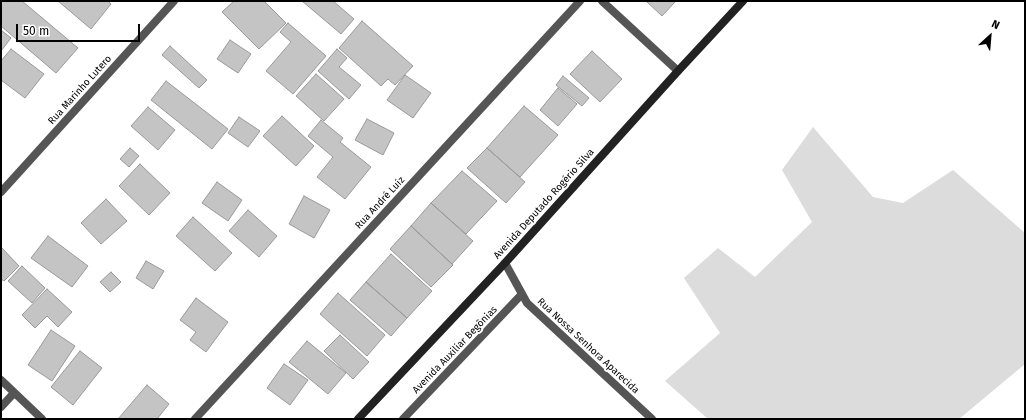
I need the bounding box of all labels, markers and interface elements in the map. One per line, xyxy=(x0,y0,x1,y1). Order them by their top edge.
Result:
scale bar xyxy=(18,16,142,42)
north arrow xyxy=(970,16,1010,56)
text: N xyxy=(989,17,1002,32)
text: 50 m xyxy=(23,24,49,38)
street label: Rua Marinho Lutero xyxy=(46,53,114,127)
street label: Avenida Deputado Rogério Silva xyxy=(491,146,597,262)
street label: Rua André Luíz xyxy=(353,174,407,232)
street label: Rua Nossa Senhora Aparecida xyxy=(535,296,641,396)
street label: Avenida Auxiliar Begônias xyxy=(410,304,500,396)

